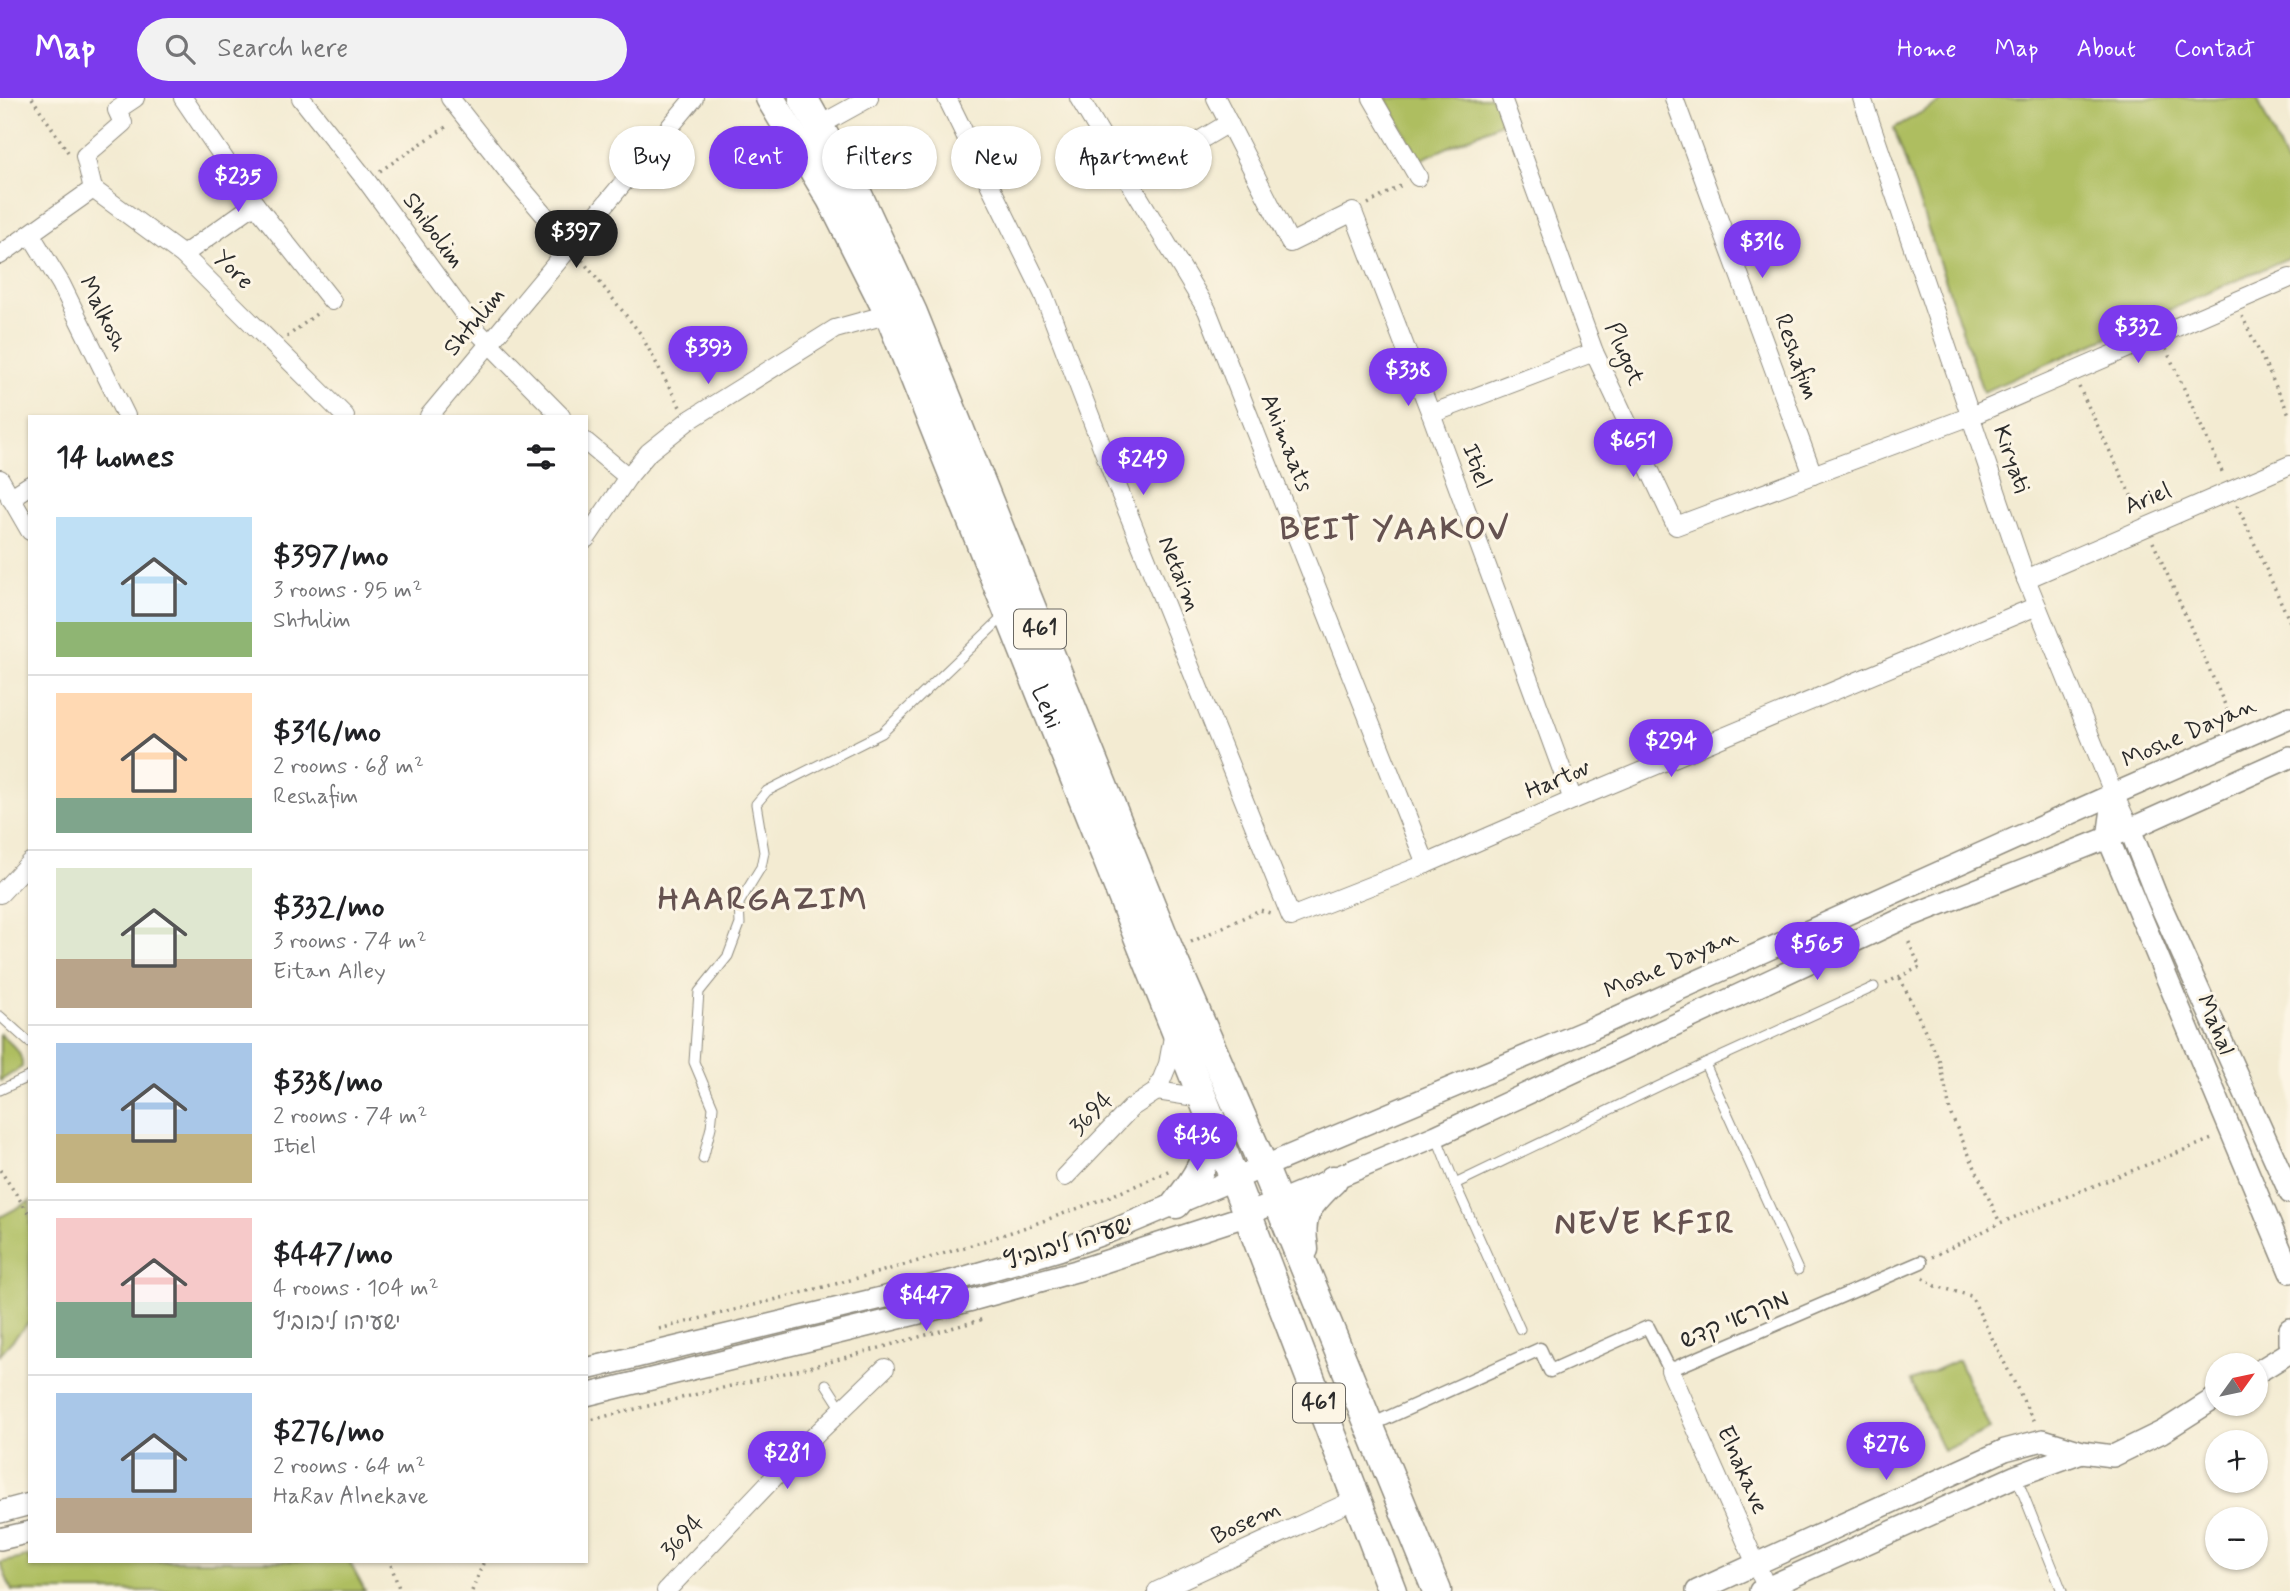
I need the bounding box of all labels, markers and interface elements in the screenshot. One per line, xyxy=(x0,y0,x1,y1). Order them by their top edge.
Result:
search box xyxy=(137,18,627,81)
text: Map xyxy=(35,27,95,71)
icon: search xyxy=(161,30,199,68)
text: Search here xyxy=(217,32,348,66)
text: Home xyxy=(1897,34,1957,65)
text: Map xyxy=(1995,34,2039,65)
text: About xyxy=(2077,34,2136,65)
text: Contact xyxy=(2174,34,2255,65)
chip: Buy xyxy=(609,126,695,189)
chip: Rent xyxy=(709,126,808,189)
chip: Filters xyxy=(822,126,937,189)
chip: New xyxy=(951,126,1041,189)
chip: Apartment xyxy=(1055,126,1212,189)
pin: $235 xyxy=(197,155,279,214)
text: $235 xyxy=(214,162,262,192)
street label: Shibolim xyxy=(395,187,471,275)
pin: $397 xyxy=(535,211,617,270)
text: $397 xyxy=(551,218,601,248)
pin: $316 xyxy=(1721,220,1803,280)
text: $316 xyxy=(1740,228,1784,258)
street label: Yore xyxy=(206,243,260,297)
street label: Malkosh xyxy=(71,271,135,357)
street label: Shtulim xyxy=(437,281,513,363)
pin: $332 xyxy=(2097,306,2179,365)
street label: Reshafim xyxy=(1766,310,1826,404)
text: $332 xyxy=(2114,313,2162,343)
street label: Plugot xyxy=(1595,318,1651,391)
pin: $393 xyxy=(667,327,749,386)
text: $393 xyxy=(684,334,732,364)
pin: $338 xyxy=(1367,348,1449,408)
text: $338 xyxy=(1385,356,1431,386)
street label: Ahimaats xyxy=(1252,389,1320,497)
pin: $651 xyxy=(1592,420,1674,479)
street label: Kiryati xyxy=(1985,421,2037,497)
text: $651 xyxy=(1610,427,1656,457)
text: 14 homes xyxy=(56,438,174,477)
icon: filters xyxy=(522,438,560,476)
pin: $249 xyxy=(1102,438,1184,497)
street label: Itiel xyxy=(1454,439,1498,493)
text: $249 xyxy=(1118,445,1168,475)
street label: Ariel xyxy=(2120,475,2176,523)
district label: BEIT YAAKOV xyxy=(1279,509,1511,551)
street label: Netaim xyxy=(1150,532,1208,616)
text: $397/mo xyxy=(273,537,389,576)
icon: home xyxy=(112,545,196,629)
text: 3 rooms · 95 m² xyxy=(273,576,422,606)
text: Shtulim xyxy=(273,606,351,636)
road number: 461 xyxy=(1014,610,1066,649)
street label: Lehi xyxy=(1023,680,1069,733)
street label: Moshe Dayan xyxy=(2117,690,2261,776)
text: $316/mo xyxy=(273,713,381,752)
pin: $294 xyxy=(1630,720,1712,779)
icon: home xyxy=(112,721,196,805)
text: $294 xyxy=(1645,727,1697,757)
text: 2 rooms · 68 m² xyxy=(273,752,424,782)
street label: Hartov xyxy=(1521,752,1596,808)
text: Reshafim xyxy=(273,782,358,812)
district label: HAARGAZIM xyxy=(658,879,868,921)
text: $332/mo xyxy=(273,888,385,927)
icon: home xyxy=(112,896,196,980)
street label: Moshe Dayan xyxy=(1599,921,1743,1007)
pin: $565 xyxy=(1776,922,1858,982)
text: 3 rooms · 74 m² xyxy=(273,927,427,957)
text: $565 xyxy=(1791,930,1843,960)
text: Eitan Alley xyxy=(273,957,386,987)
street label: Mahal xyxy=(2189,990,2241,1060)
text: $338/mo xyxy=(273,1063,383,1102)
icon: home xyxy=(112,1071,196,1155)
street label: 3694 xyxy=(1063,1085,1121,1143)
text: 2 rooms · 74 m² xyxy=(273,1102,428,1132)
pin: $436 xyxy=(1156,1114,1238,1173)
text: $436 xyxy=(1173,1121,1221,1151)
text: Itiel xyxy=(273,1132,316,1162)
district label: NEVE KFIR xyxy=(1554,1203,1736,1245)
street label: ישעיהו ליבוביץ xyxy=(1001,1210,1137,1278)
text: $447/mo xyxy=(273,1235,393,1274)
icon: home xyxy=(112,1246,196,1330)
text: 4 rooms · 104 m² xyxy=(273,1274,439,1304)
pin: $447 xyxy=(885,1274,967,1333)
text: $447 xyxy=(899,1281,953,1311)
street label: מקראי קדש xyxy=(1675,1283,1795,1357)
text: ישעיהו ליבוביץ xyxy=(273,1308,401,1338)
north arrow xyxy=(2205,1353,2268,1416)
map controls xyxy=(2205,1353,2268,1570)
road number: 461 xyxy=(1293,1384,1345,1422)
text: $276/mo xyxy=(273,1413,384,1452)
icon: home xyxy=(112,1421,196,1505)
street label: Elnakave xyxy=(1709,1421,1775,1519)
pin: $276 xyxy=(1845,1422,1927,1482)
text: $276 xyxy=(1862,1430,1910,1460)
button: + xyxy=(2205,1430,2268,1493)
pin: $281 xyxy=(746,1432,828,1491)
text: $281 xyxy=(764,1439,810,1469)
text: 2 rooms · 64 m² xyxy=(273,1452,425,1482)
text: HaRav Alnekave xyxy=(273,1482,428,1512)
street label: Bosem xyxy=(1206,1494,1286,1552)
button: − xyxy=(2205,1507,2268,1570)
street label: 3694 xyxy=(654,1508,712,1566)

